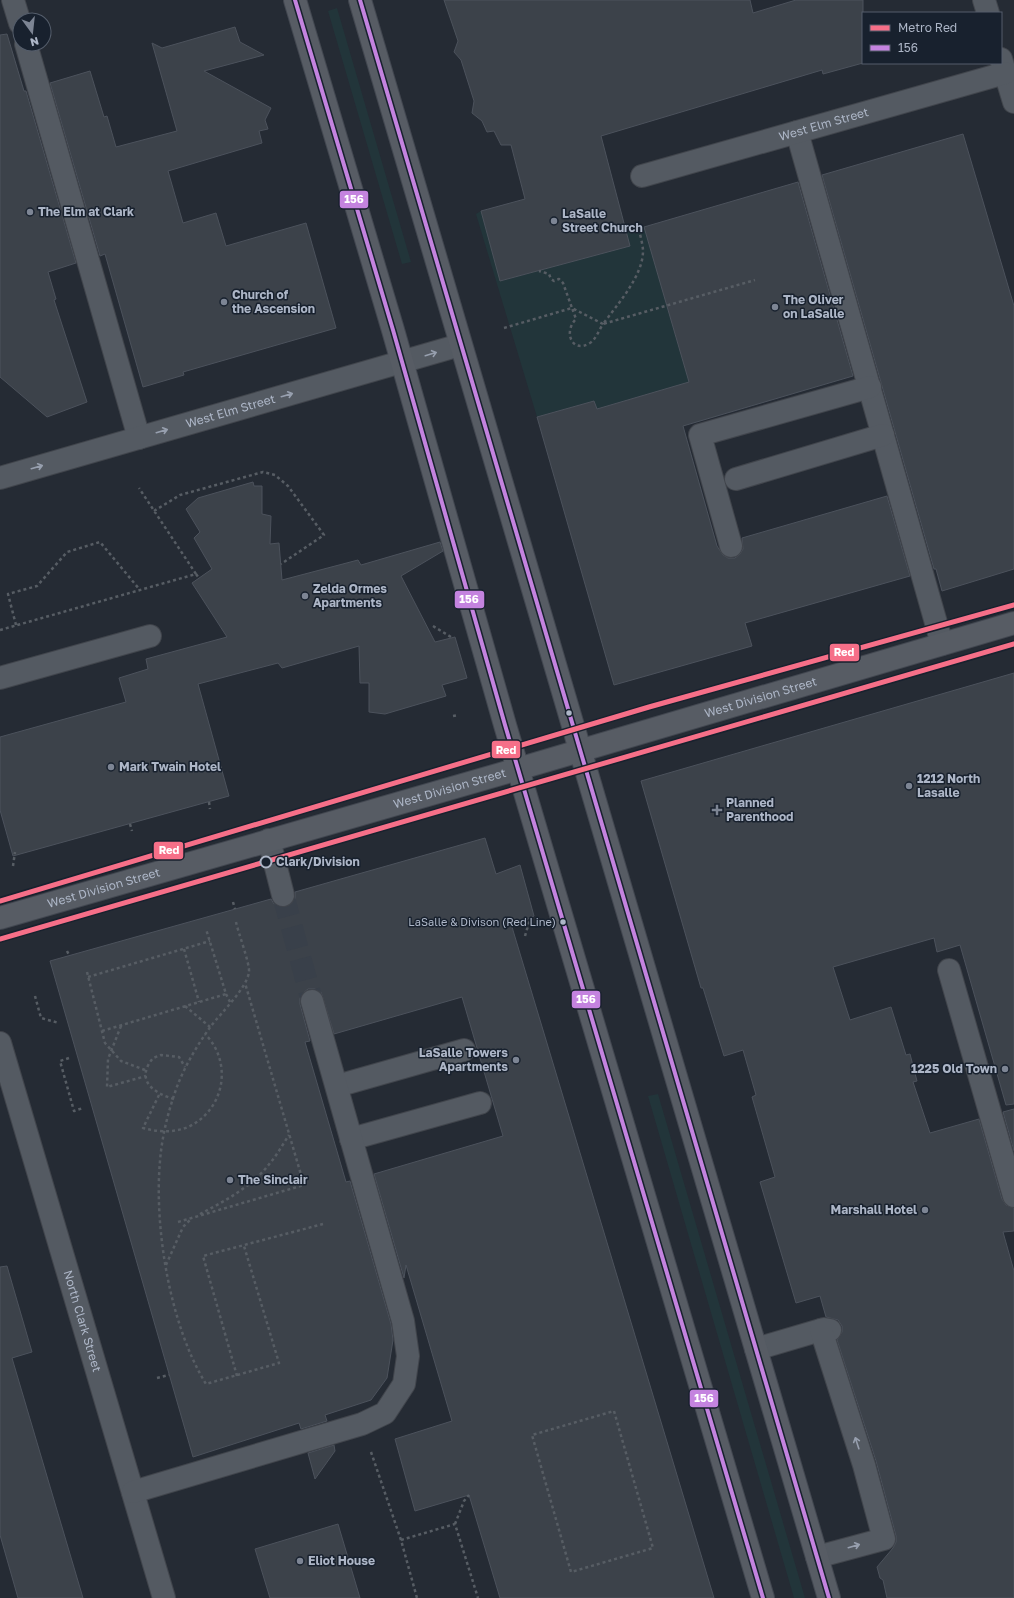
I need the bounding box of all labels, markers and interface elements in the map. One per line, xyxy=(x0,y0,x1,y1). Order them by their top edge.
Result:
north arrow xyxy=(12,12,52,52)
legend xyxy=(862,12,1002,64)
text: Metro Red xyxy=(898,20,957,35)
text: N xyxy=(29,35,40,50)
text: 156 xyxy=(898,40,918,55)
street label: West Elm Street xyxy=(777,104,870,144)
line badge: 156 xyxy=(339,190,369,209)
text: 156 xyxy=(344,192,364,205)
place label: The Elm at Clark xyxy=(38,204,134,219)
place label: LaSalle Street Church xyxy=(562,206,643,235)
marker: The Elm at Clark xyxy=(25,207,35,217)
marker: LaSalle Street Church xyxy=(549,216,559,226)
place label: Church of the Ascension xyxy=(232,287,315,316)
place label: The Oliver on LaSalle xyxy=(783,292,844,321)
marker: Church of the Ascension xyxy=(219,297,229,307)
marker: The Oliver on LaSalle xyxy=(770,302,780,312)
one-way arrow xyxy=(424,350,437,357)
street label: West Elm Street xyxy=(184,391,277,431)
one-way arrow xyxy=(281,391,294,398)
one-way arrow xyxy=(156,427,169,434)
one-way arrow xyxy=(31,463,44,470)
place label: Zelda Ormes Apartments xyxy=(313,581,387,610)
line badge: 156 xyxy=(454,590,485,609)
marker: Zelda Ormes Apartments xyxy=(300,591,310,601)
text: 156 xyxy=(459,592,479,605)
line badge: Red xyxy=(829,643,860,662)
text: Red xyxy=(834,645,855,658)
street label: West Division Street xyxy=(703,673,819,721)
unlabelled marker xyxy=(564,708,574,718)
line badge: Red xyxy=(491,740,521,759)
text: Red xyxy=(496,743,517,756)
place label: Mark Twain Hotel xyxy=(119,759,221,774)
marker: Mark Twain Hotel xyxy=(106,762,116,772)
street label: West Division Street xyxy=(392,765,508,811)
place label: 1212 North Lasalle xyxy=(917,771,980,800)
marker: 1212 North Lasalle xyxy=(904,781,914,791)
place label: Planned Parenthood xyxy=(726,795,794,824)
marker: Planned Parenthood xyxy=(711,804,723,816)
line badge: Red xyxy=(153,841,184,860)
text: Red xyxy=(159,843,180,856)
place label: Clark/Division xyxy=(276,854,360,869)
marker: Clark/Division xyxy=(259,855,273,869)
street label: West Division Street xyxy=(46,864,162,911)
place label: LaSalle & Divison (Red Line) xyxy=(408,915,556,928)
marker: LaSalle & Divison (Red Line) xyxy=(558,917,568,927)
line badge: 156 xyxy=(571,990,601,1009)
text: 156 xyxy=(576,992,596,1005)
place label: LaSalle Towers Apartments xyxy=(419,1045,508,1074)
marker: LaSalle Towers Apartments xyxy=(511,1055,521,1065)
place label: 1225 Old Town xyxy=(911,1061,997,1076)
marker: 1225 Old Town xyxy=(1000,1064,1010,1074)
place label: The Sinclair xyxy=(238,1172,308,1187)
marker: The Sinclair xyxy=(225,1175,235,1185)
place label: Marshall Hotel xyxy=(831,1202,917,1217)
marker: Marshall Hotel xyxy=(920,1205,930,1215)
street label: North Clark Street xyxy=(61,1268,105,1374)
line badge: 156 xyxy=(689,1389,719,1408)
text: 156 xyxy=(694,1391,714,1404)
one-way arrow xyxy=(853,1437,860,1450)
one-way arrow xyxy=(848,1542,861,1549)
place label: Eliot House xyxy=(308,1553,375,1568)
marker: Eliot House xyxy=(295,1556,305,1566)

